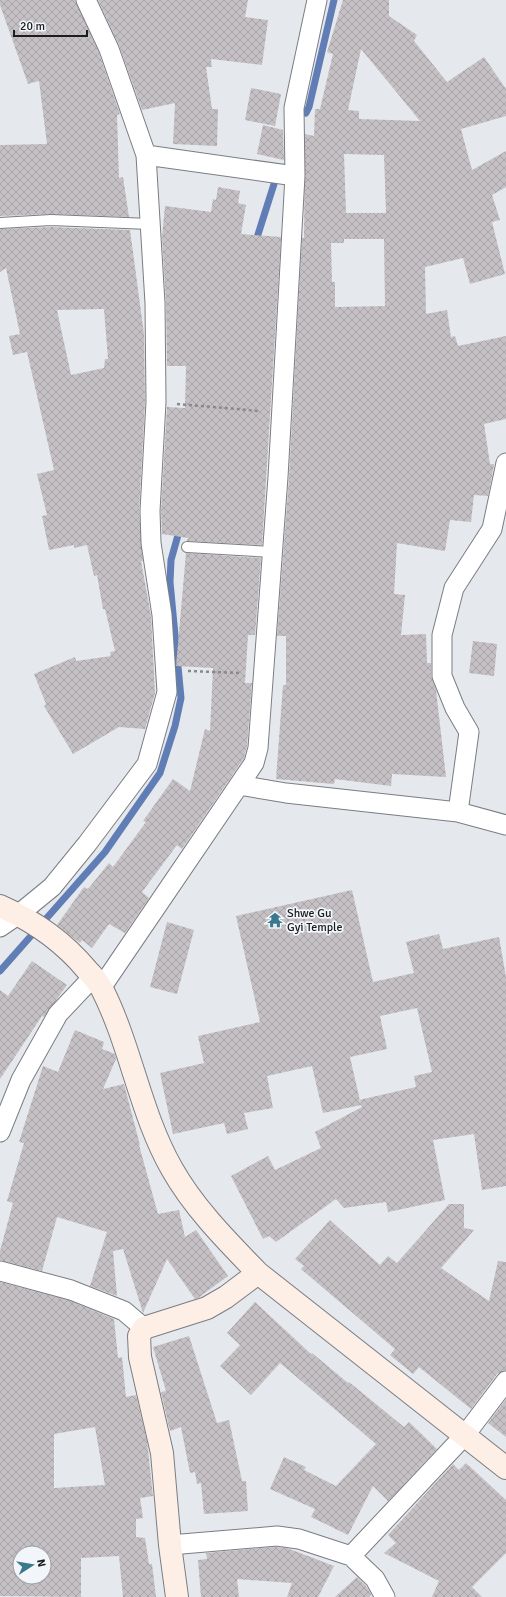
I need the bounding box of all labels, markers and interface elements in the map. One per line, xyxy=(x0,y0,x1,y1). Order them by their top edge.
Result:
scale bar xyxy=(14,12,87,38)
text: 20 m xyxy=(20,19,45,34)
place label: Shwe Gu Gyi Temple xyxy=(287,906,343,935)
temple icon: Shwe Gu Gyi Temple xyxy=(266,911,284,929)
north arrow xyxy=(12,1545,52,1585)
text: N xyxy=(34,1558,48,1568)

